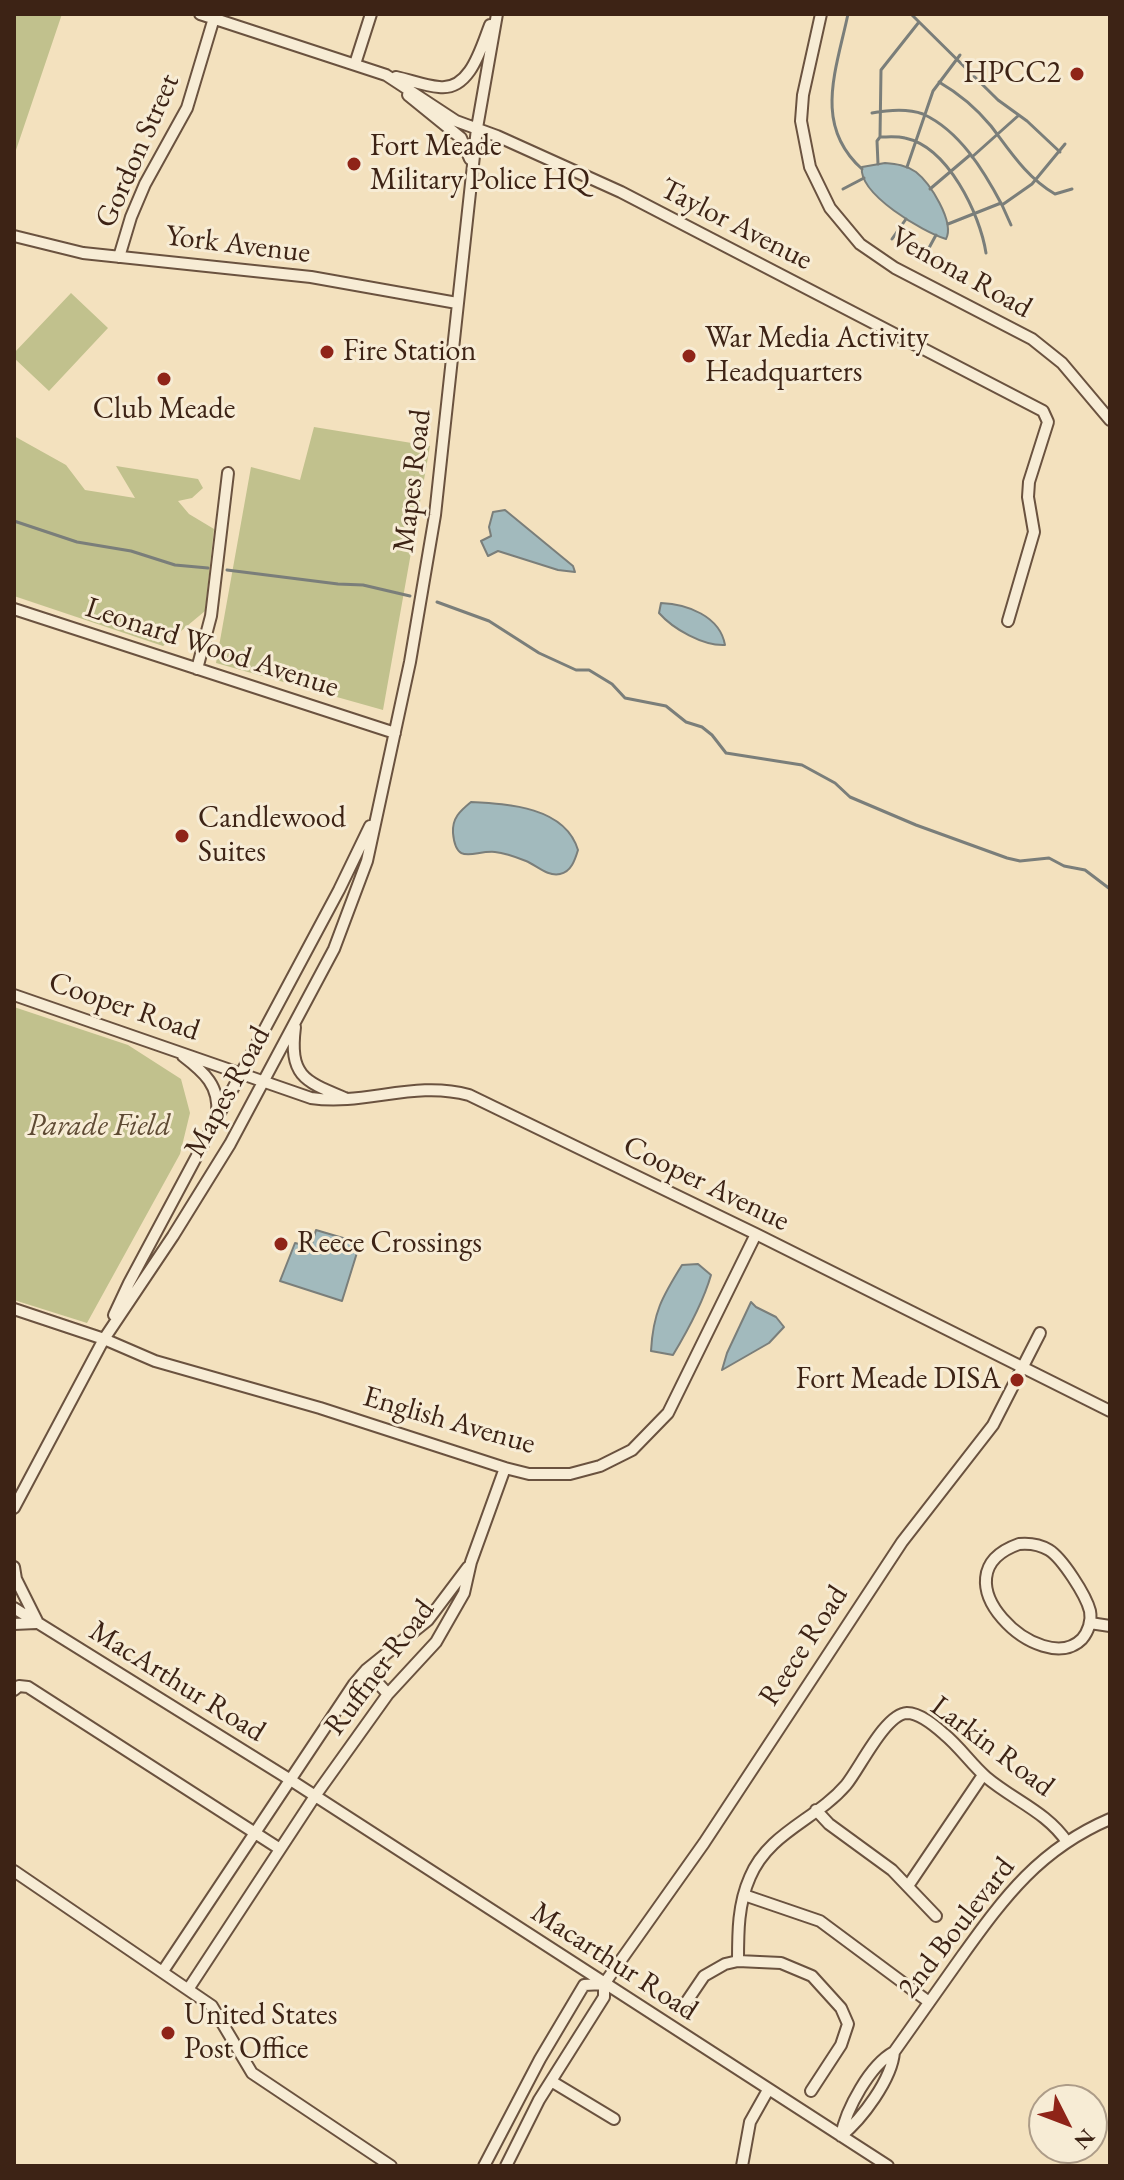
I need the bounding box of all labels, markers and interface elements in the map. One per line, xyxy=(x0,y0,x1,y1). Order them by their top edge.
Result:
place label: HPCC2 xyxy=(963,56,1061,92)
marker: HPCC2 xyxy=(1068,65,1086,83)
street label: Gordon Street xyxy=(88,69,188,233)
place label: Fort Meade Military Police HQ xyxy=(370,129,590,200)
marker: Fort Meade Military Police HQ xyxy=(345,155,363,173)
street label: Taylor Avenue xyxy=(654,171,818,279)
street label: York Avenue xyxy=(164,218,312,272)
street label: Venona Road xyxy=(884,219,1038,327)
place label: War Media Activity Headquarters xyxy=(705,321,929,392)
place label: Fire Station xyxy=(343,334,476,370)
marker: Fire Station xyxy=(318,343,336,361)
marker: War Media Activity Headquarters xyxy=(680,347,698,365)
marker: Club Meade xyxy=(155,370,173,388)
place label: Club Meade xyxy=(93,392,235,428)
street label: Mapes Road xyxy=(386,407,440,555)
street label: Leonard Wood Avenue xyxy=(81,590,343,706)
place label: Candlewood Suites xyxy=(198,801,346,872)
marker: Candlewood Suites xyxy=(173,827,191,845)
street label: Cooper Road xyxy=(44,964,204,1050)
street label: Mapes Road xyxy=(177,1020,279,1164)
park label: Parade Field xyxy=(27,1109,171,1145)
street label: Cooper Avenue xyxy=(617,1128,795,1240)
place label: Reece Crossings xyxy=(297,1226,482,1262)
marker: Reece Crossings xyxy=(272,1235,290,1253)
place label: Fort Meade DISA xyxy=(796,1362,1001,1398)
marker: Fort Meade DISA xyxy=(1008,1371,1026,1389)
street label: English Avenue xyxy=(359,1379,539,1463)
street label: Reece Road xyxy=(752,1579,856,1713)
street label: Ruffner Road xyxy=(317,1593,443,1743)
street label: MacArthur Road xyxy=(82,1614,272,1750)
street label: Larkin Road xyxy=(923,1689,1061,1805)
street label: 2nd Boulevard xyxy=(891,1851,1023,2005)
street label: Macarthur Road xyxy=(524,1895,704,2029)
place label: United States Post Office xyxy=(184,1998,337,2068)
marker: United States Post Office xyxy=(159,2024,177,2042)
north arrow xyxy=(1028,2084,1108,2164)
text: N xyxy=(1068,2123,1101,2155)

